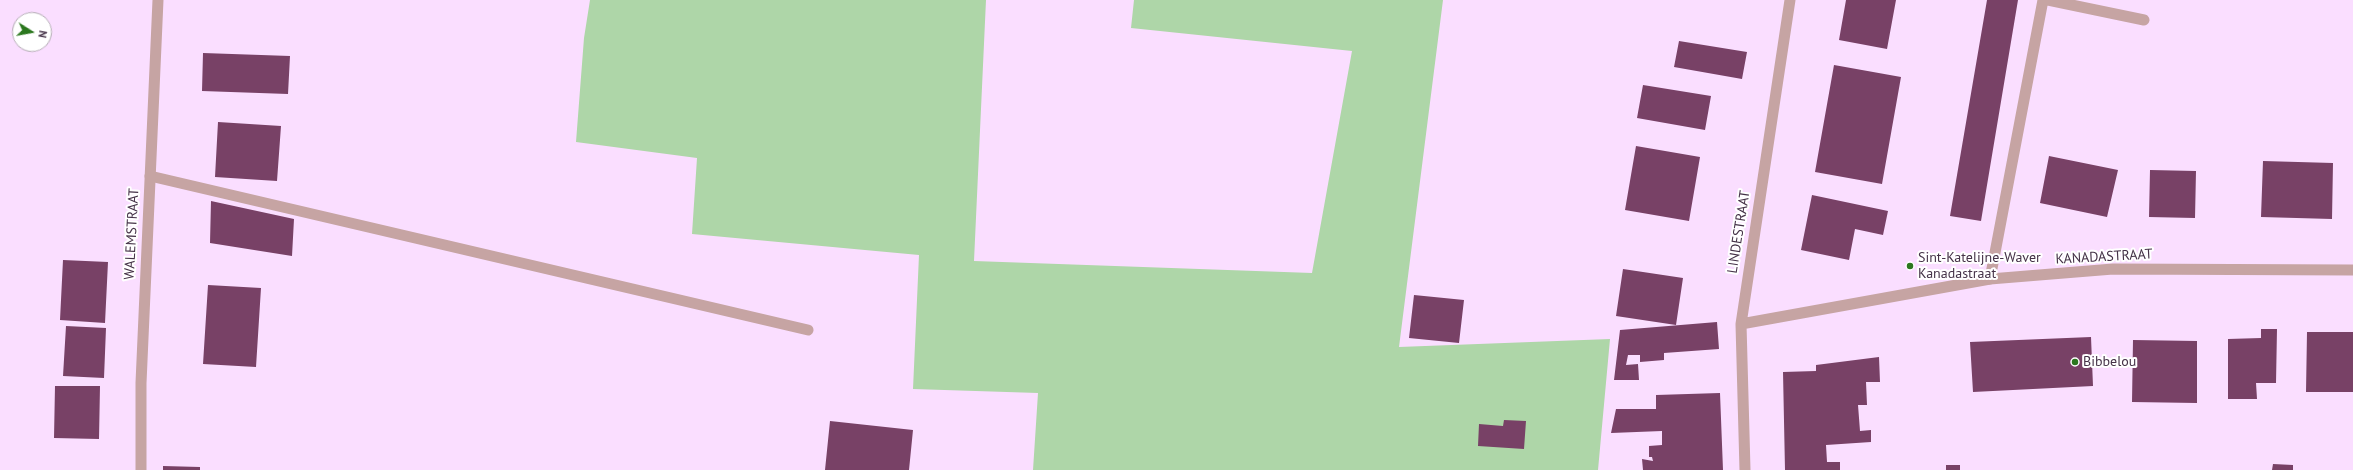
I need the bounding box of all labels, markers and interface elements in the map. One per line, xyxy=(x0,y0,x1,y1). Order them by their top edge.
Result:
north arrow xyxy=(12,12,52,52)
text: N xyxy=(35,29,50,39)
street label: WALEMSTRAAT xyxy=(121,188,143,280)
street label: LINDESTRAAT xyxy=(1724,189,1754,275)
street label: KANADASTRAAT xyxy=(2055,246,2153,268)
place label: Sint-Katelijne-Waver Kanadastraat xyxy=(1918,250,2041,282)
marker: Sint-Katelijne-Waver Kanadastraat xyxy=(1905,261,1915,271)
place label: Bibbelou xyxy=(2083,354,2136,370)
marker: Bibbelou xyxy=(2070,357,2080,367)

